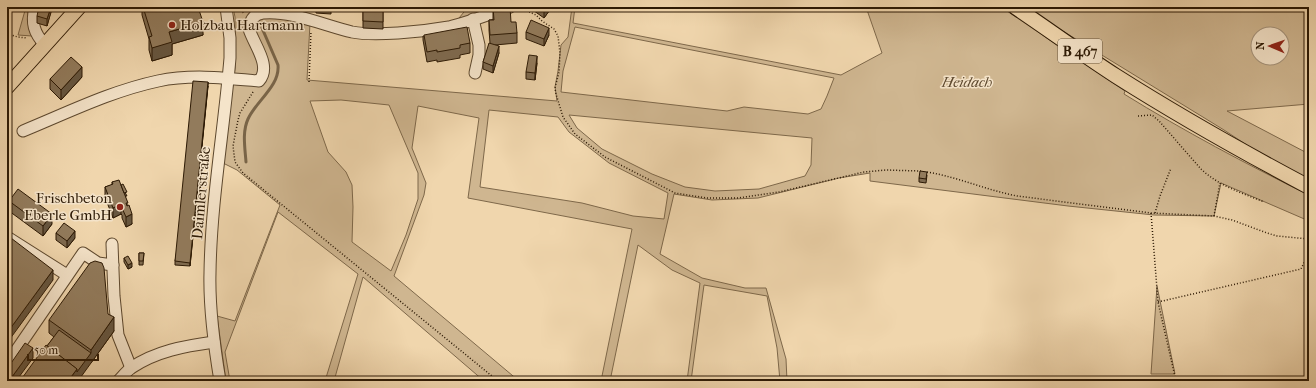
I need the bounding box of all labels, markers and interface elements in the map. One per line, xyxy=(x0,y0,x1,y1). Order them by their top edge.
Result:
place label: Holzbau Hartmann xyxy=(180,16,304,34)
marker: Holzbau Hartmann xyxy=(167,20,177,30)
north arrow xyxy=(1250,26,1290,66)
road number: B 467 xyxy=(1058,39,1102,63)
text: N xyxy=(1254,41,1267,50)
park label: Heidach xyxy=(941,73,993,91)
street label: Daimlerstraße xyxy=(188,145,214,240)
place label: Frischbeton Eberle GmbH xyxy=(24,189,112,224)
marker: Frischbeton Eberle GmbH xyxy=(115,202,125,212)
scale bar xyxy=(28,336,98,362)
text: 50 m xyxy=(34,343,58,357)

